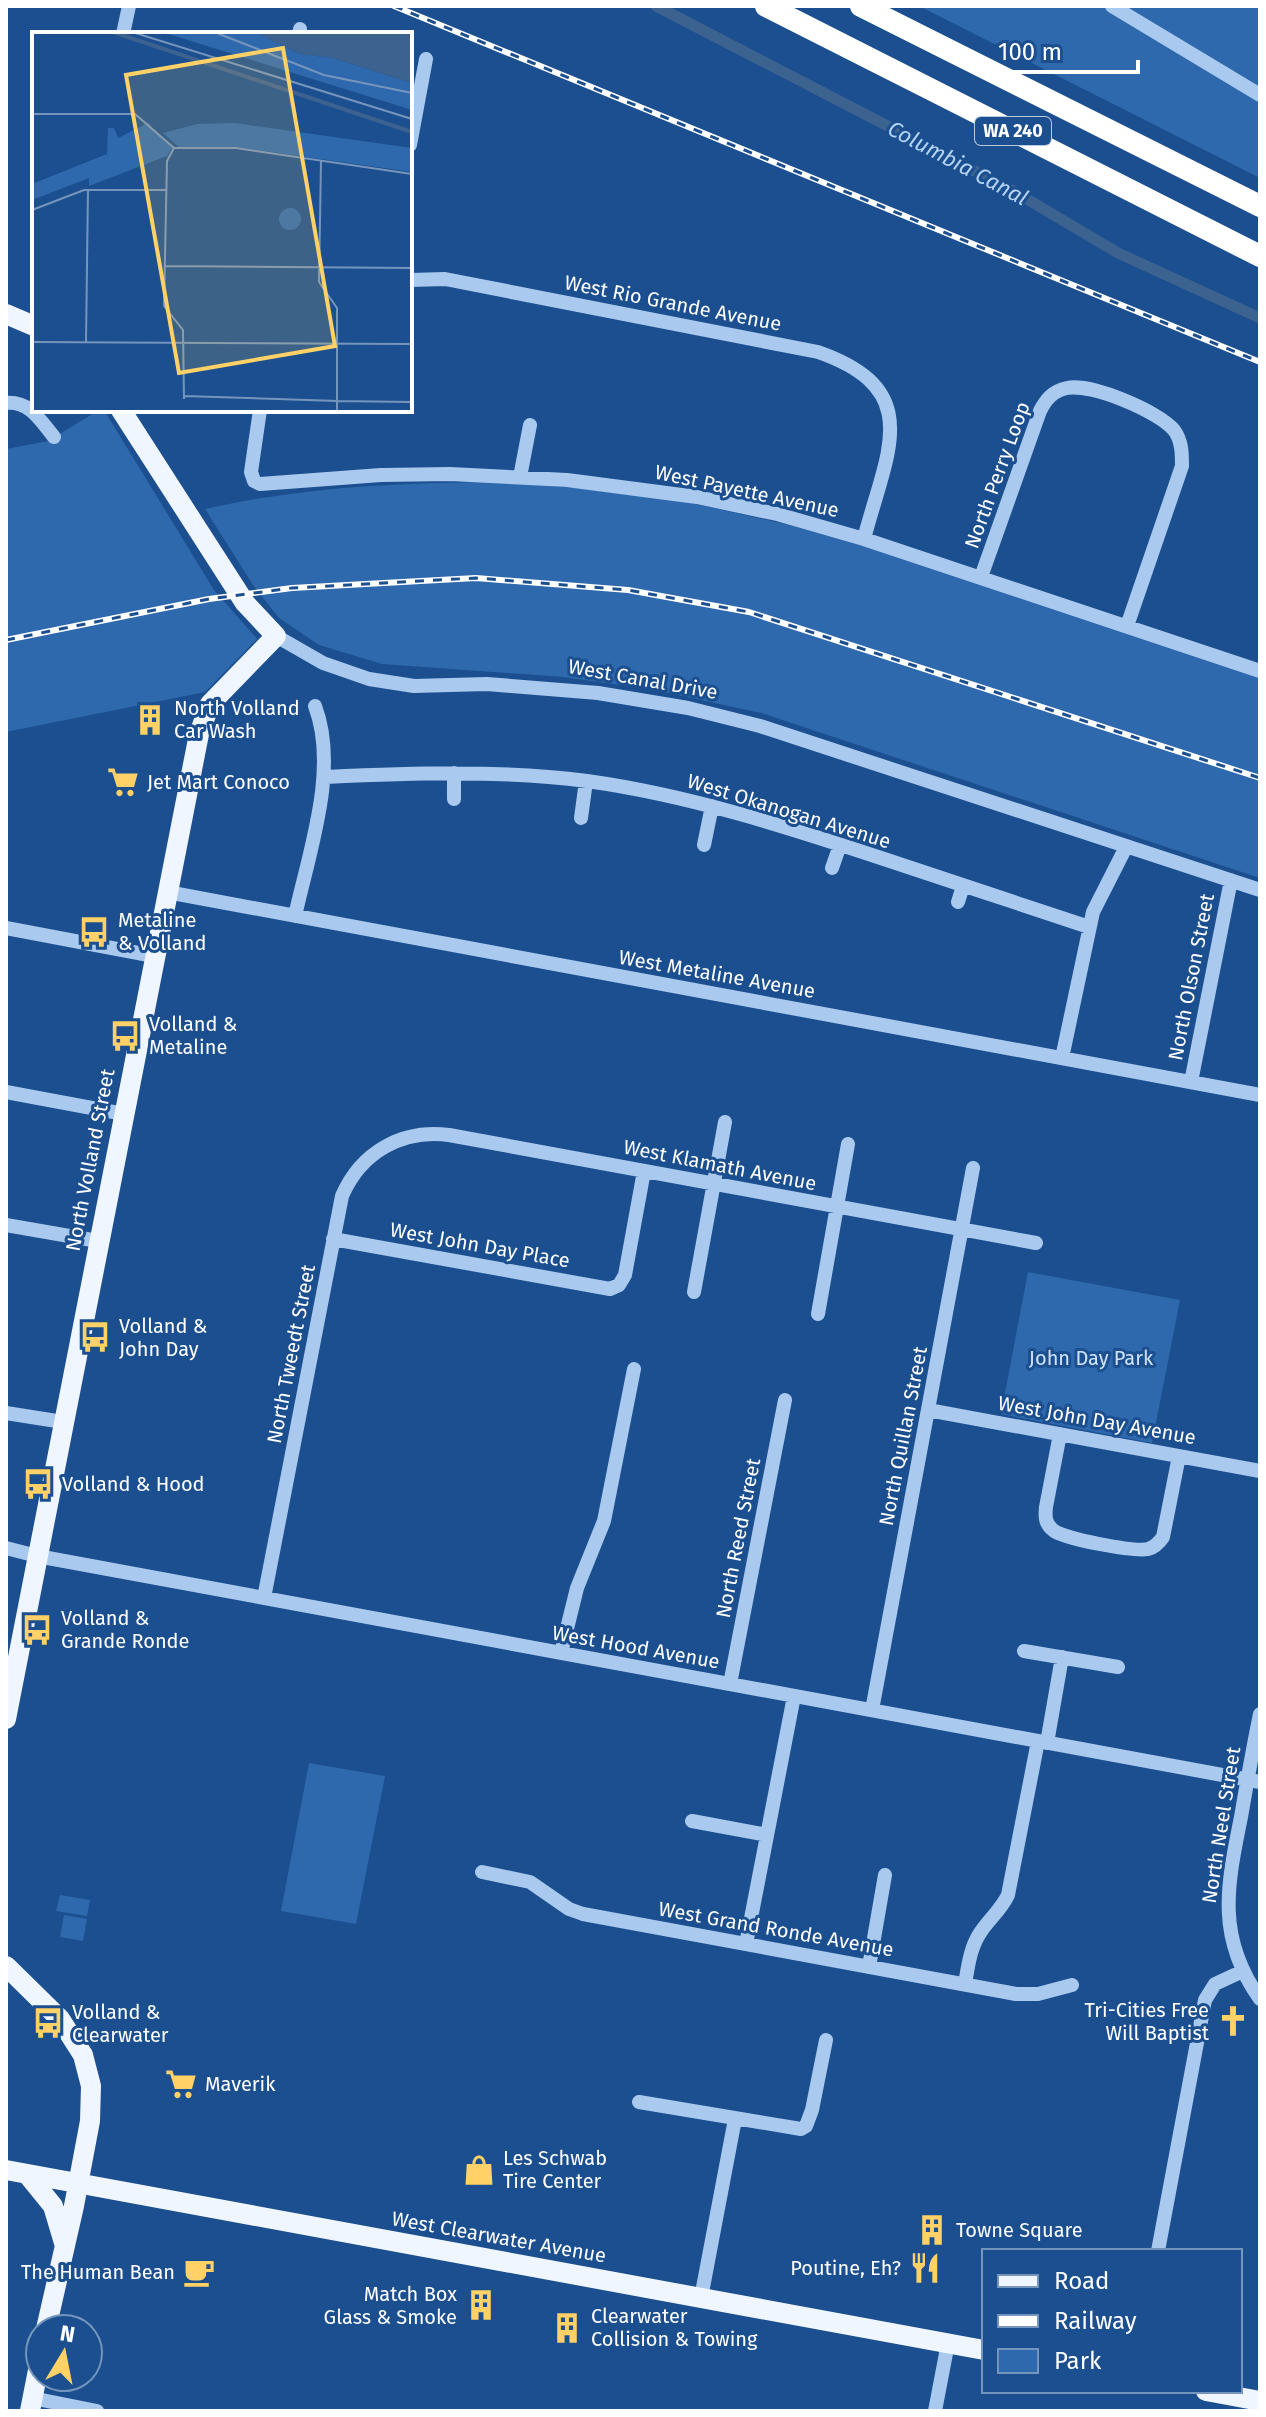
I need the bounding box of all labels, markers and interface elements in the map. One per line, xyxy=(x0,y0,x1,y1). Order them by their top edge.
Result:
scale bar xyxy=(986,24,1138,74)
inset map xyxy=(32,32,412,412)
text: 100 m xyxy=(998,38,1062,66)
water label: Columbia Canal xyxy=(883,115,1033,211)
road number: WA 240 xyxy=(975,117,1051,145)
street label: West Rio Grande Avenue xyxy=(562,270,784,336)
street label: North Perry Loop xyxy=(959,398,1035,552)
street label: West Payette Avenue xyxy=(653,460,841,522)
street label: West Canal Drive xyxy=(566,654,720,704)
place label: North Volland Car Wash xyxy=(174,696,300,743)
building icon: North Volland Car Wash xyxy=(133,703,167,737)
supermarket icon: Jet Mart Conoco xyxy=(106,765,140,799)
street label: West Okanogan Avenue xyxy=(684,769,894,853)
place label: Jet Mart Conoco xyxy=(147,770,290,794)
street label: North Olson Street xyxy=(1163,891,1219,1062)
place label: Metaline & Volland xyxy=(118,908,206,955)
bus stop icon: Metaline & Volland xyxy=(77,915,111,949)
street label: West Metaline Avenue xyxy=(617,945,817,1003)
place label: Volland & Metaline xyxy=(149,1012,237,1059)
bus stop icon: Volland & Metaline xyxy=(108,1019,142,1053)
street label: North Volland Street xyxy=(61,1066,120,1253)
street label: West Klamath Avenue xyxy=(621,1135,819,1195)
street label: West John Day Place xyxy=(388,1217,572,1273)
street label: North Tweedt Street xyxy=(262,1262,320,1446)
place label: Volland & John Day xyxy=(119,1314,207,1361)
bus stop icon: Volland & John Day xyxy=(78,1320,112,1354)
street label: North Quillan Street xyxy=(874,1344,932,1528)
park label: John Day Park xyxy=(1029,1346,1154,1370)
street label: West John Day Avenue xyxy=(996,1391,1198,1449)
street label: North Reed Street xyxy=(711,1455,765,1620)
bus stop icon: Volland & Hood xyxy=(21,1467,55,1501)
place label: Volland & Hood xyxy=(62,1472,205,1496)
place label: Volland & Grande Ronde xyxy=(61,1606,189,1653)
bus stop icon: Volland & Grande Ronde xyxy=(20,1613,54,1647)
street label: West Hood Avenue xyxy=(550,1620,722,1674)
street label: North Neel Street xyxy=(1197,1744,1245,1905)
street label: West Grand Ronde Avenue xyxy=(657,1896,895,1962)
place label: Tri-Cities Free Will Baptist xyxy=(1085,1998,1210,2045)
place label: Volland & Clearwater xyxy=(72,2000,169,2047)
church icon: Tri-Cities Free Will Baptist xyxy=(1216,2004,1250,2038)
bus stop icon: Volland & Clearwater xyxy=(31,2006,65,2040)
supermarket icon: Maverik xyxy=(164,2067,198,2101)
place label: Maverik xyxy=(205,2072,276,2096)
place label: Les Schwab Tire Center xyxy=(503,2146,607,2193)
shop icon: Les Schwab Tire Center xyxy=(462,2153,496,2187)
street label: West Clearwater Avenue xyxy=(390,2206,608,2268)
building icon: Towne Square xyxy=(915,2213,949,2247)
place label: Towne Square xyxy=(956,2218,1083,2242)
legend xyxy=(982,2249,1242,2393)
restaurant icon: Poutine, Eh? xyxy=(908,2251,942,2285)
cafe icon: The Human Bean xyxy=(182,2255,216,2289)
place label: Poutine, Eh? xyxy=(790,2256,901,2280)
place label: The Human Bean xyxy=(21,2260,175,2284)
text: Road xyxy=(1054,2267,1109,2295)
place label: Match Box Glass & Smoke xyxy=(324,2282,457,2329)
building icon: Match Box Glass & Smoke xyxy=(464,2288,498,2322)
place label: Clearwater Collision & Towing xyxy=(591,2304,758,2351)
text: Railway xyxy=(1054,2307,1137,2335)
building icon: Clearwater Collision & Towing xyxy=(550,2311,584,2345)
north arrow xyxy=(24,2313,104,2393)
text: N xyxy=(58,2319,77,2348)
text: Park xyxy=(1054,2347,1102,2375)

